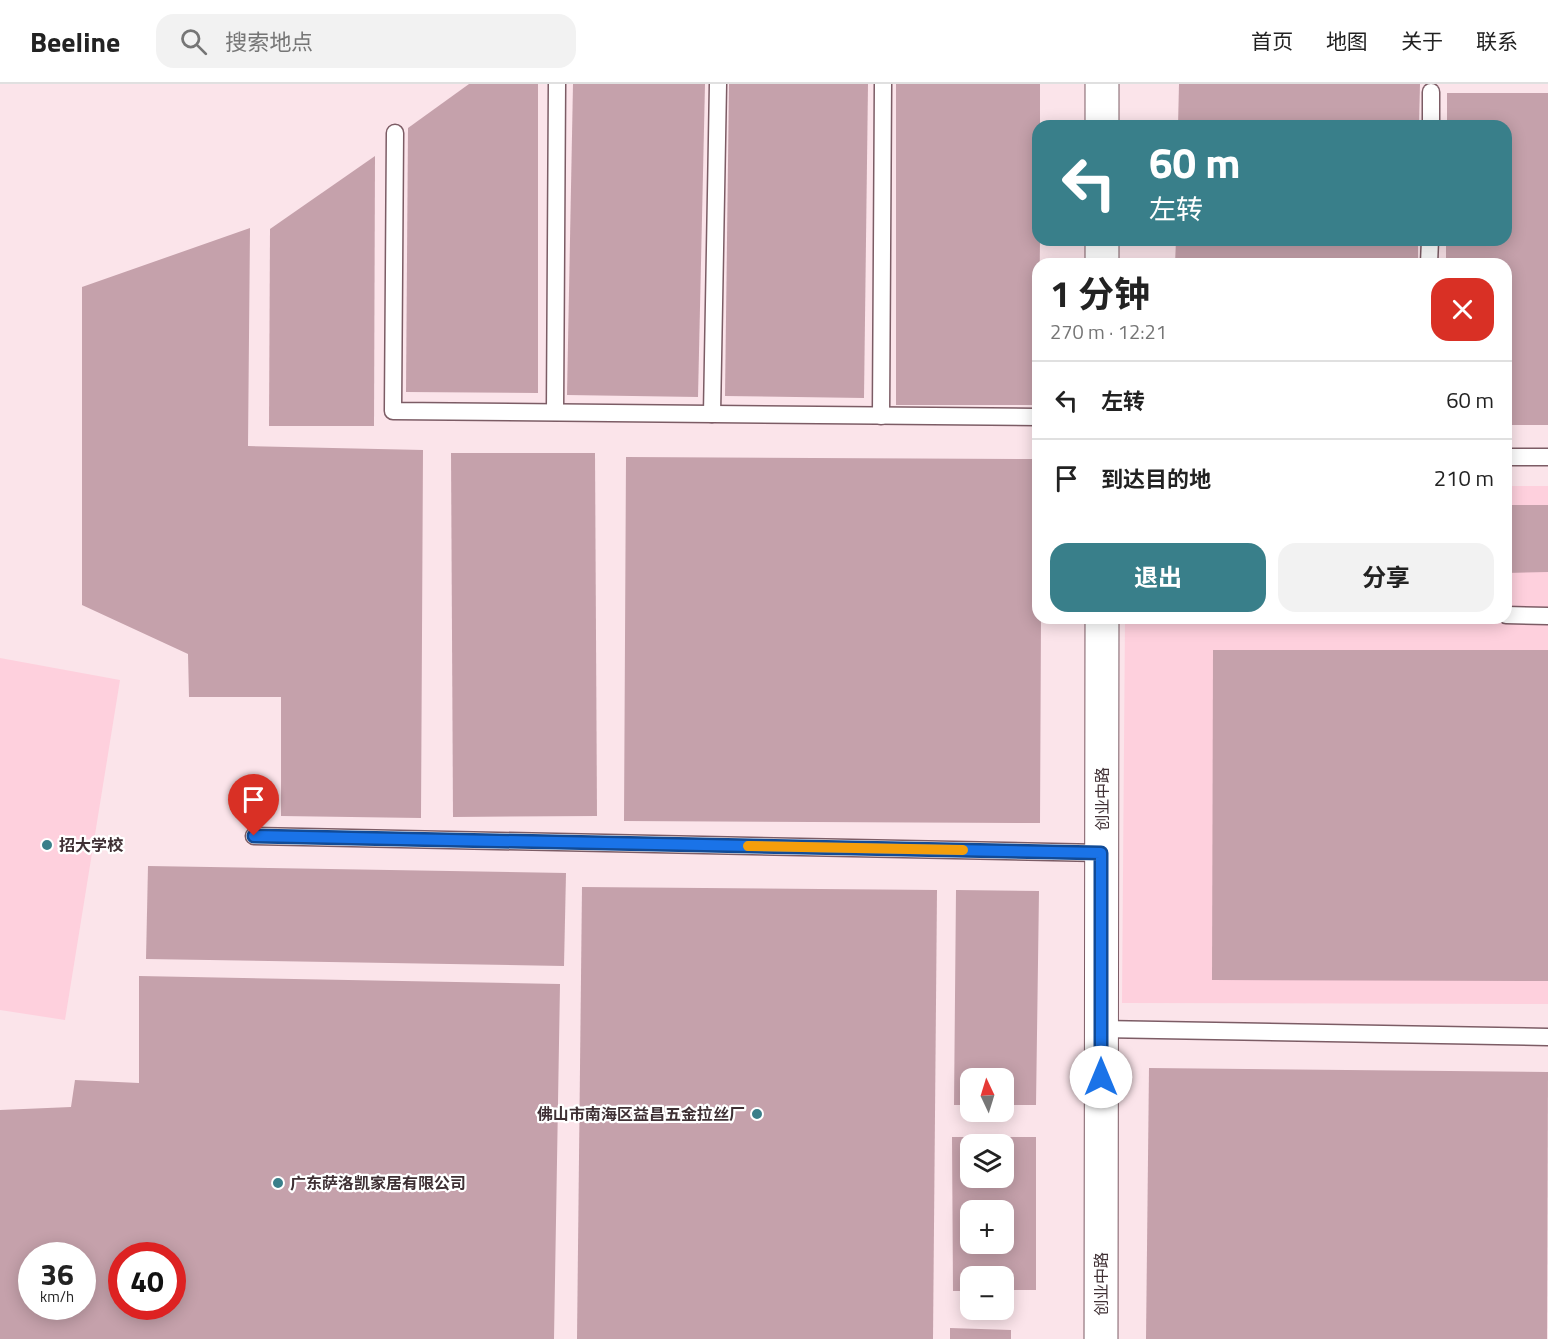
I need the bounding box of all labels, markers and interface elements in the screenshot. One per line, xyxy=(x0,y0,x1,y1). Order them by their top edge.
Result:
search box xyxy=(156,14,576,68)
text: Beeline xyxy=(30,20,120,63)
icon: search xyxy=(177,25,210,58)
text: 搜索地点 xyxy=(225,25,313,59)
text: 首页 xyxy=(1251,25,1293,57)
text: 地图 xyxy=(1326,25,1368,57)
text: 关于 xyxy=(1401,25,1443,57)
text: 联系 xyxy=(1476,25,1518,57)
text: 60 m xyxy=(1149,130,1241,194)
icon: left xyxy=(1050,144,1128,222)
text: 左转 xyxy=(1149,188,1203,229)
text: 1 分钟 xyxy=(1050,266,1150,321)
button: close xyxy=(1431,278,1494,341)
text: 270 m · 12:21 xyxy=(1050,316,1167,347)
text: 60 m xyxy=(1446,383,1494,417)
icon: left xyxy=(1050,384,1083,417)
text: 左转 xyxy=(1101,384,1145,418)
text: 210 m xyxy=(1434,461,1494,495)
icon: arrive xyxy=(1050,462,1083,495)
text: 到达目的地 xyxy=(1101,462,1211,496)
button: 退出 xyxy=(1050,543,1266,612)
button: 分享 xyxy=(1278,543,1494,612)
street label: 创业中路 xyxy=(1090,767,1114,831)
pin xyxy=(228,774,279,836)
icon: arrive xyxy=(237,783,270,816)
place label: 招大学校 xyxy=(59,833,124,857)
marker: 招大学校 xyxy=(40,838,54,852)
position arrow xyxy=(1069,1045,1133,1109)
north arrow xyxy=(960,1068,1014,1122)
map controls xyxy=(960,1068,1014,1320)
place label: 佛山市南海区益昌五金拉丝厂 xyxy=(537,1102,745,1126)
marker: 佛山市南海区益昌五金拉丝厂 xyxy=(750,1107,764,1121)
button: layers xyxy=(960,1134,1014,1188)
place label: 广东萨洛凯家居有限公司 xyxy=(290,1171,466,1195)
marker: 广东萨洛凯家居有限公司 xyxy=(271,1176,285,1190)
button: + xyxy=(960,1200,1014,1254)
speed limit sign: 40 xyxy=(108,1242,186,1320)
text: 36 xyxy=(40,1251,74,1297)
street label: 创业中路 xyxy=(1089,1252,1113,1316)
button: − xyxy=(960,1266,1014,1320)
text: km/h xyxy=(40,1285,74,1308)

